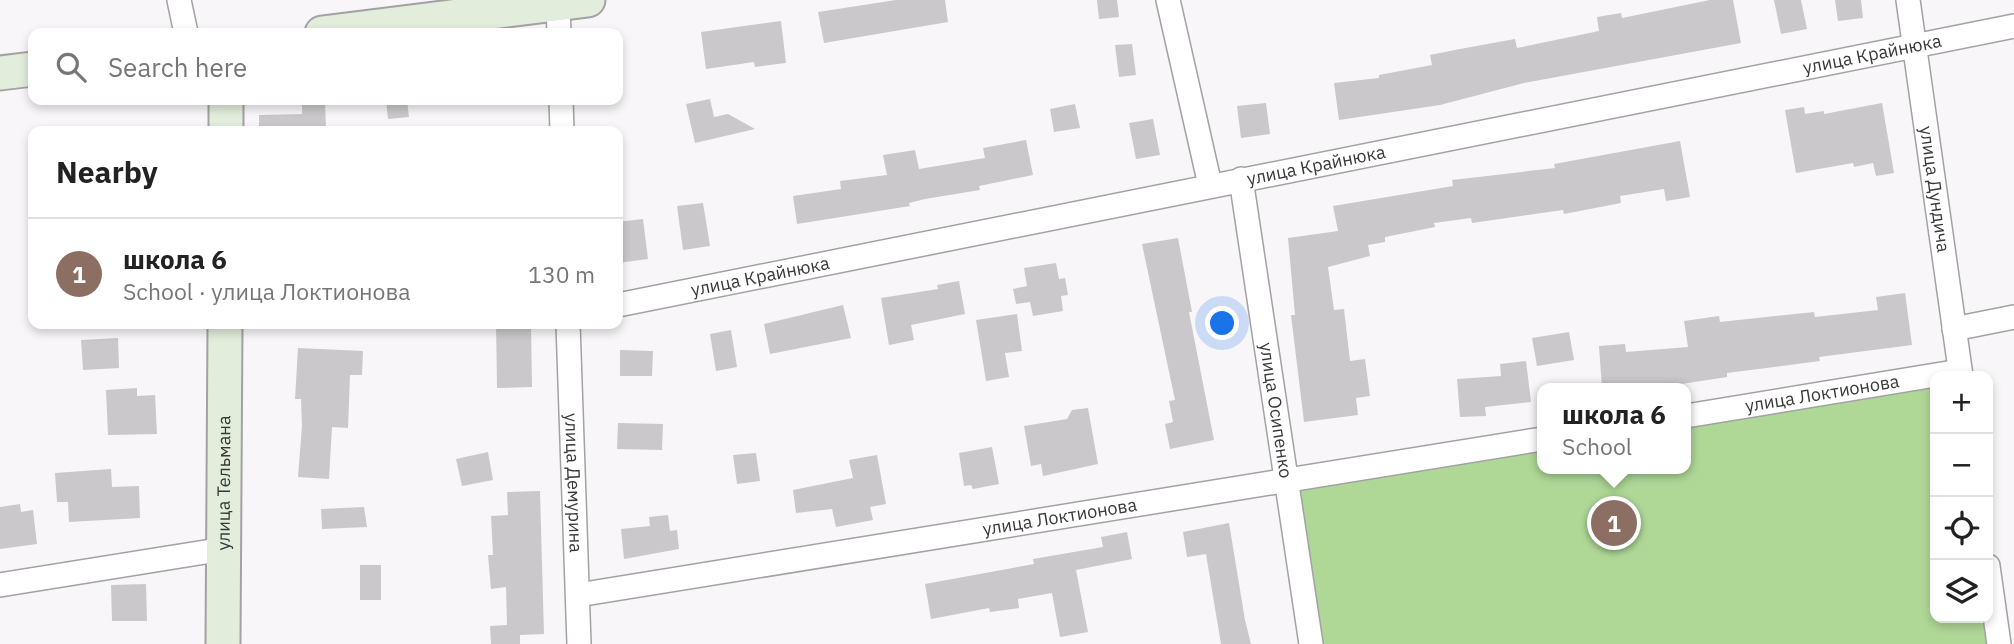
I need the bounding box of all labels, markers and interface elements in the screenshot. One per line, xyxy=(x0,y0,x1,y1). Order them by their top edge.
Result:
search box xyxy=(28,28,623,105)
street label: улица Крайнюка xyxy=(1801,29,1944,79)
icon: search xyxy=(52,48,90,86)
text: Search here xyxy=(108,50,247,84)
street label: улица Дундича xyxy=(1915,124,1955,254)
street label: улица Крайнюка xyxy=(1245,140,1388,190)
text: Nearby xyxy=(56,152,158,191)
text: школа 6 xyxy=(123,242,227,276)
street label: улица Крайнюка xyxy=(689,251,832,301)
text: 1 xyxy=(72,259,86,289)
text: 130 m xyxy=(528,259,595,289)
text: School · улица Локтионова xyxy=(123,276,410,306)
your location xyxy=(1205,306,1239,340)
street label: улица Осипенко xyxy=(1255,341,1298,480)
street label: улица Локтионова xyxy=(1743,369,1901,417)
map controls xyxy=(1930,371,1993,623)
button: + xyxy=(1930,371,1993,434)
popup xyxy=(1537,383,1691,474)
text: школа 6 xyxy=(1562,397,1666,431)
street label: улица Демурина xyxy=(560,413,588,554)
street label: улица Тельмана xyxy=(212,415,235,551)
text: School xyxy=(1562,431,1632,461)
button: − xyxy=(1930,434,1993,497)
street label: улица Локтионова xyxy=(981,493,1139,540)
pin: 1 xyxy=(1591,497,1637,549)
button: locate xyxy=(1930,497,1993,560)
button: layers xyxy=(1930,560,1993,623)

